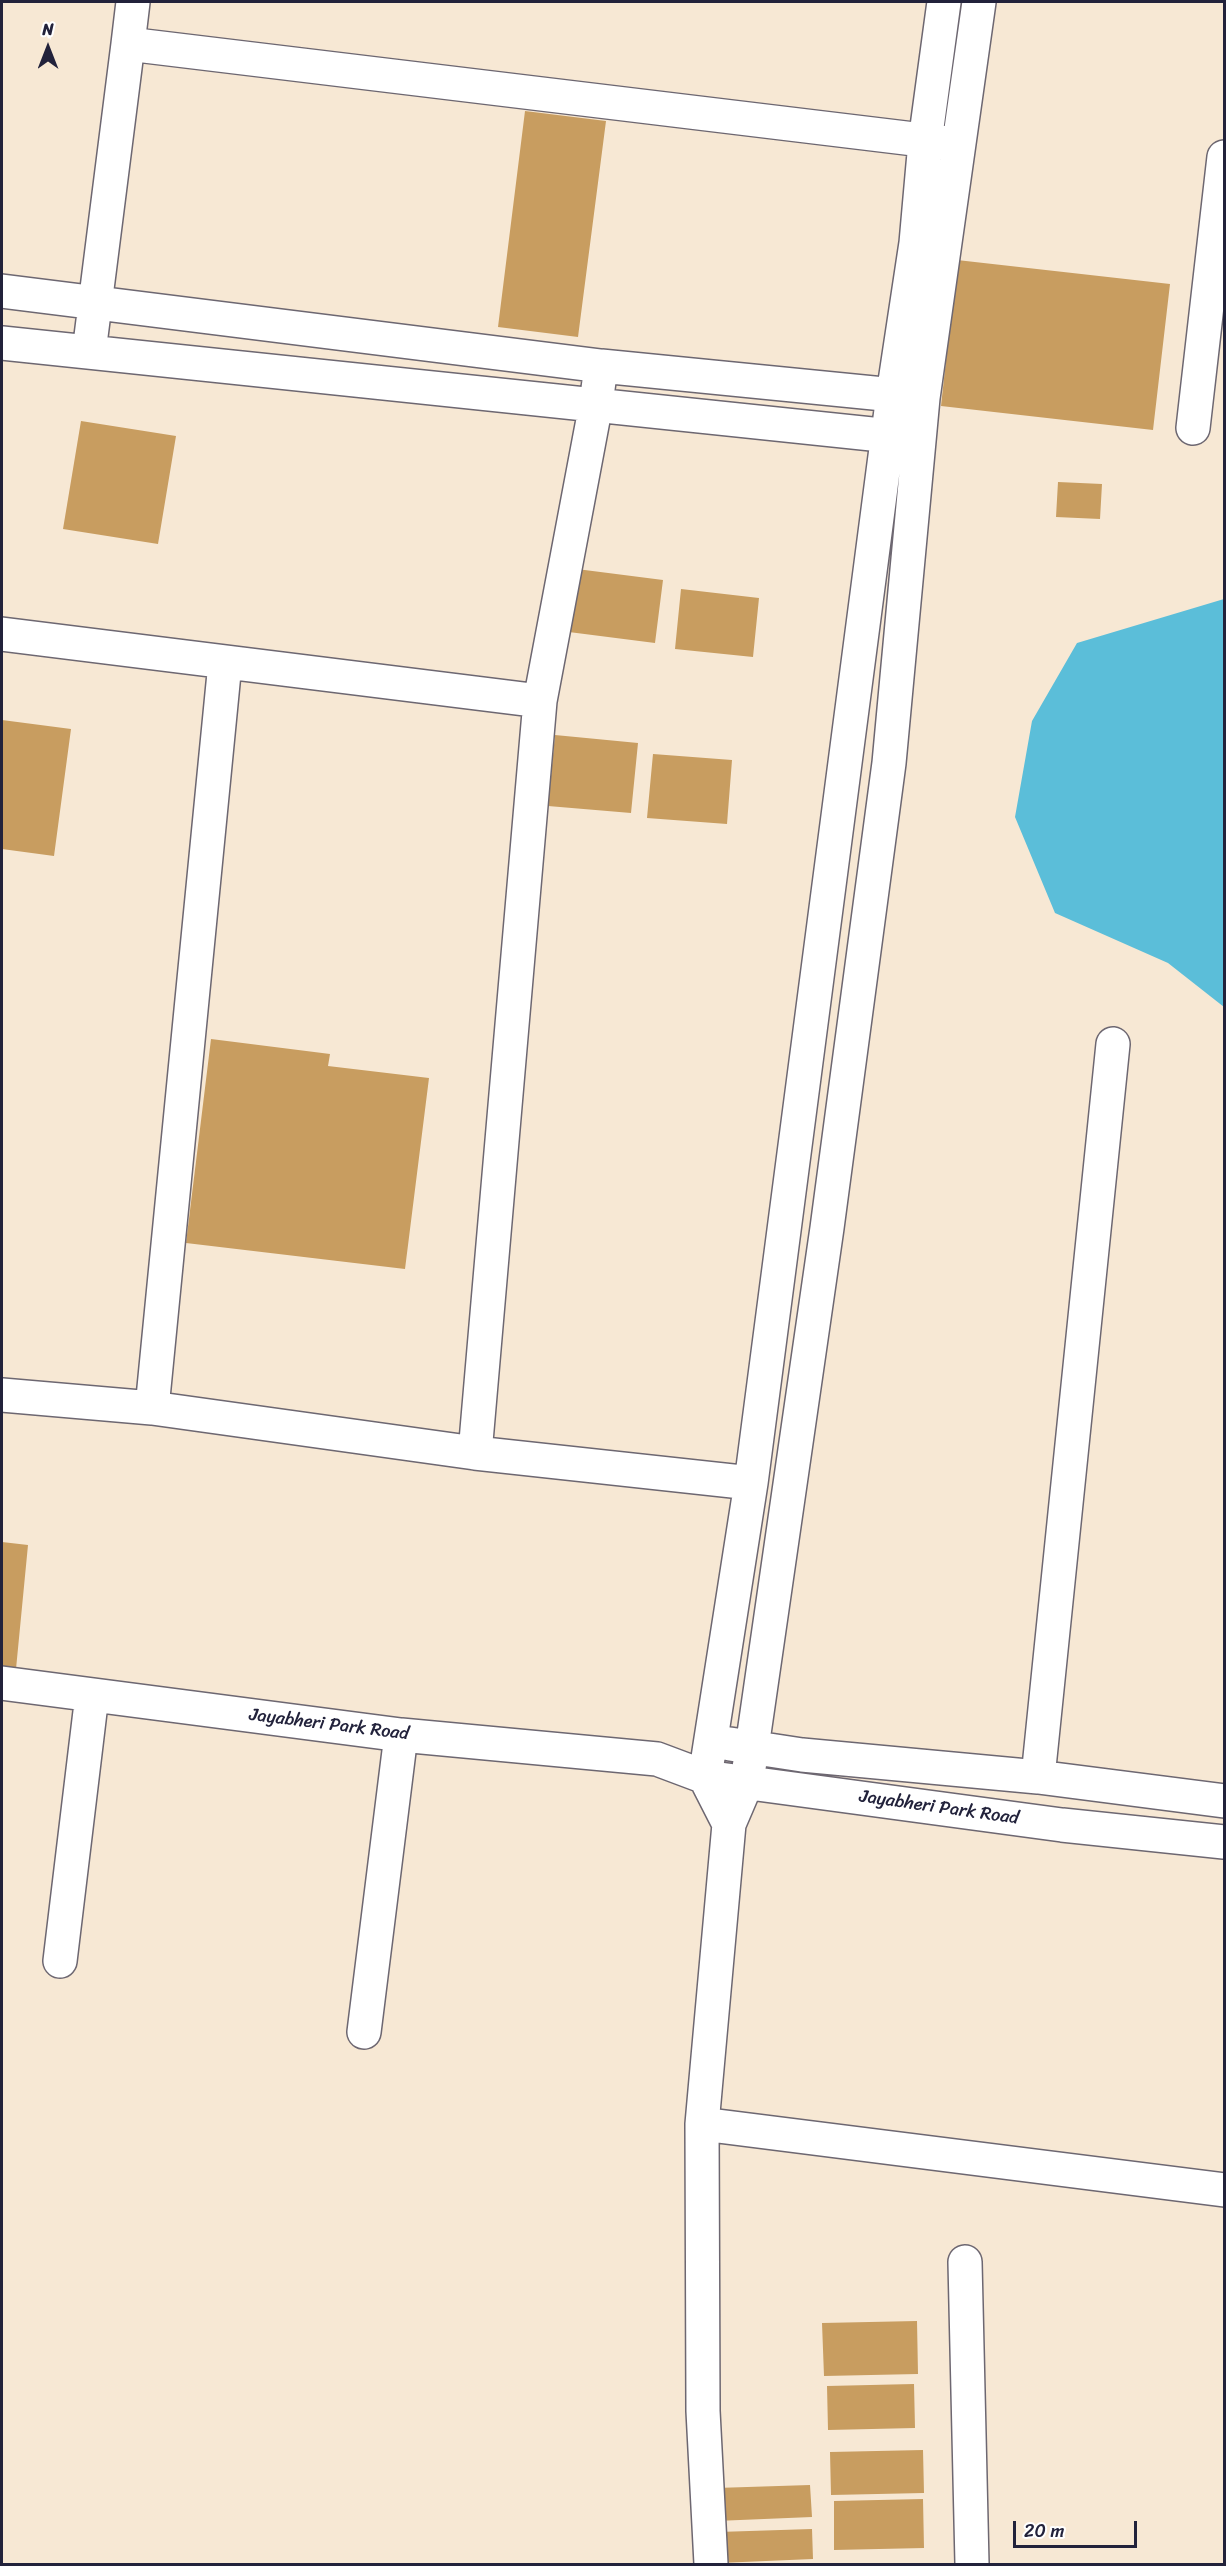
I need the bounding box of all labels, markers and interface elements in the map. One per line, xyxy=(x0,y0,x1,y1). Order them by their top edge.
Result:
text: N xyxy=(42,15,54,44)
north arrow xyxy=(18,18,78,78)
street label: Jayabheri Park Road xyxy=(248,1704,410,1746)
street label: Jayabheri Park Road xyxy=(858,1786,1020,1830)
scale bar xyxy=(1016,2509,1140,2547)
text: 20 m xyxy=(1024,2515,1064,2547)

